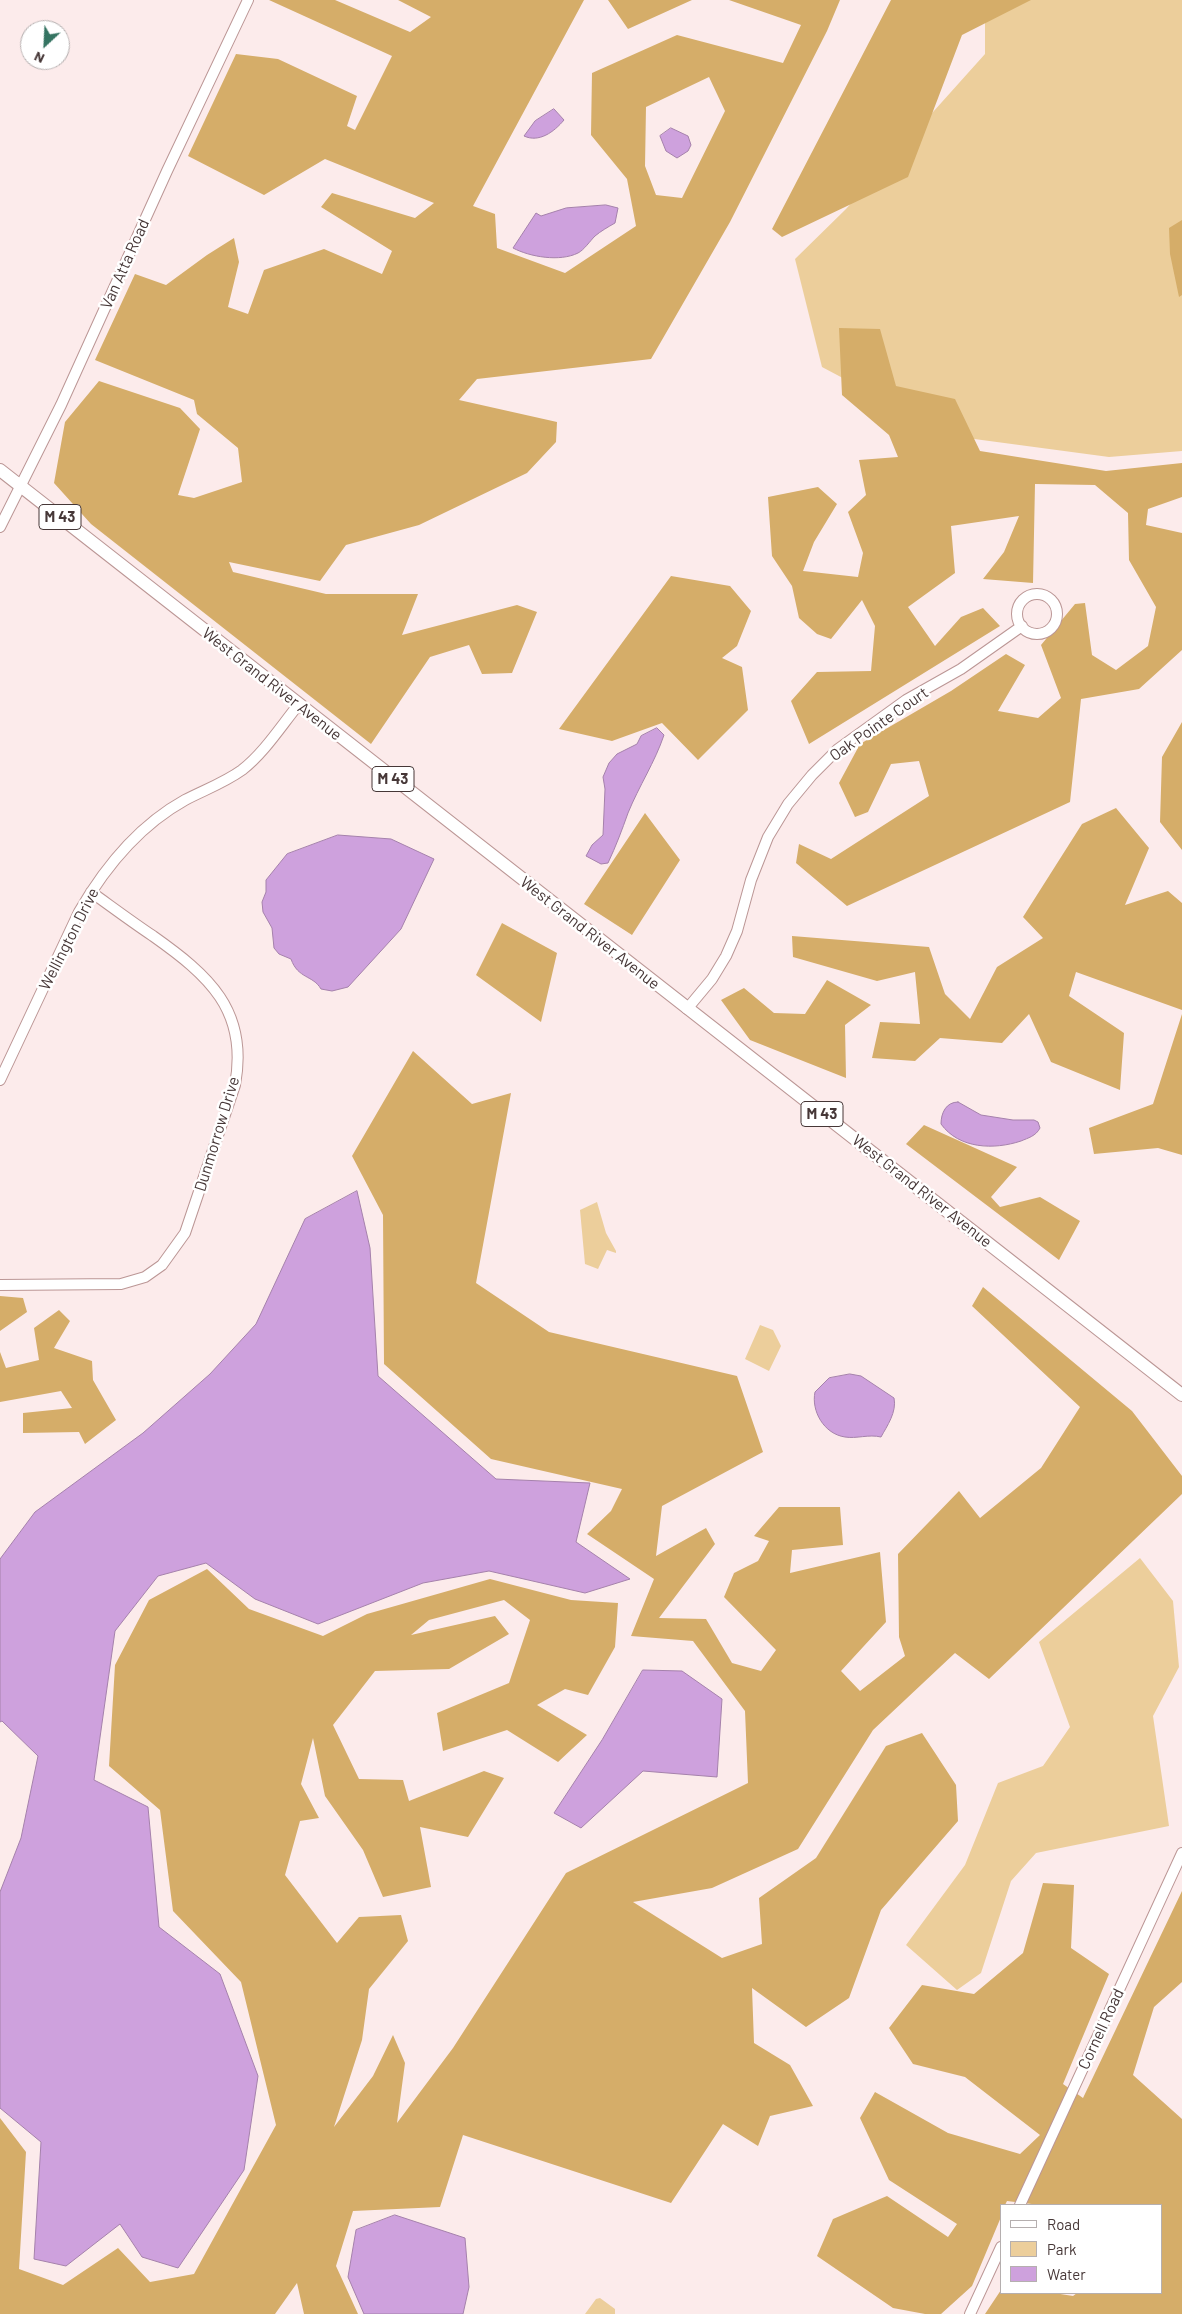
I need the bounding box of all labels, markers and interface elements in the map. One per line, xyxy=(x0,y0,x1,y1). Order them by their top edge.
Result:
north arrow xyxy=(20,20,70,70)
text: N xyxy=(31,48,47,68)
street label: Van Atta Road xyxy=(97,216,153,312)
road number: M 43 xyxy=(39,504,81,530)
street label: West Grand River Avenue xyxy=(198,623,346,745)
street label: Oak Pointe Court xyxy=(826,683,932,765)
road number: M 43 xyxy=(372,766,414,792)
street label: West Grand River Avenue xyxy=(516,872,664,994)
street label: Wellington Drive xyxy=(35,885,103,993)
street label: Dunmorrow Drive xyxy=(190,1074,244,1194)
road number: M 43 xyxy=(801,1102,843,1126)
street label: West Grand River Avenue xyxy=(848,1130,996,1252)
street label: Cornell Road xyxy=(1074,1985,1128,2073)
legend xyxy=(1000,2204,1162,2294)
text: Road xyxy=(1047,2215,1080,2233)
text: Park xyxy=(1047,2240,1076,2258)
text: Water xyxy=(1047,2265,1086,2283)

